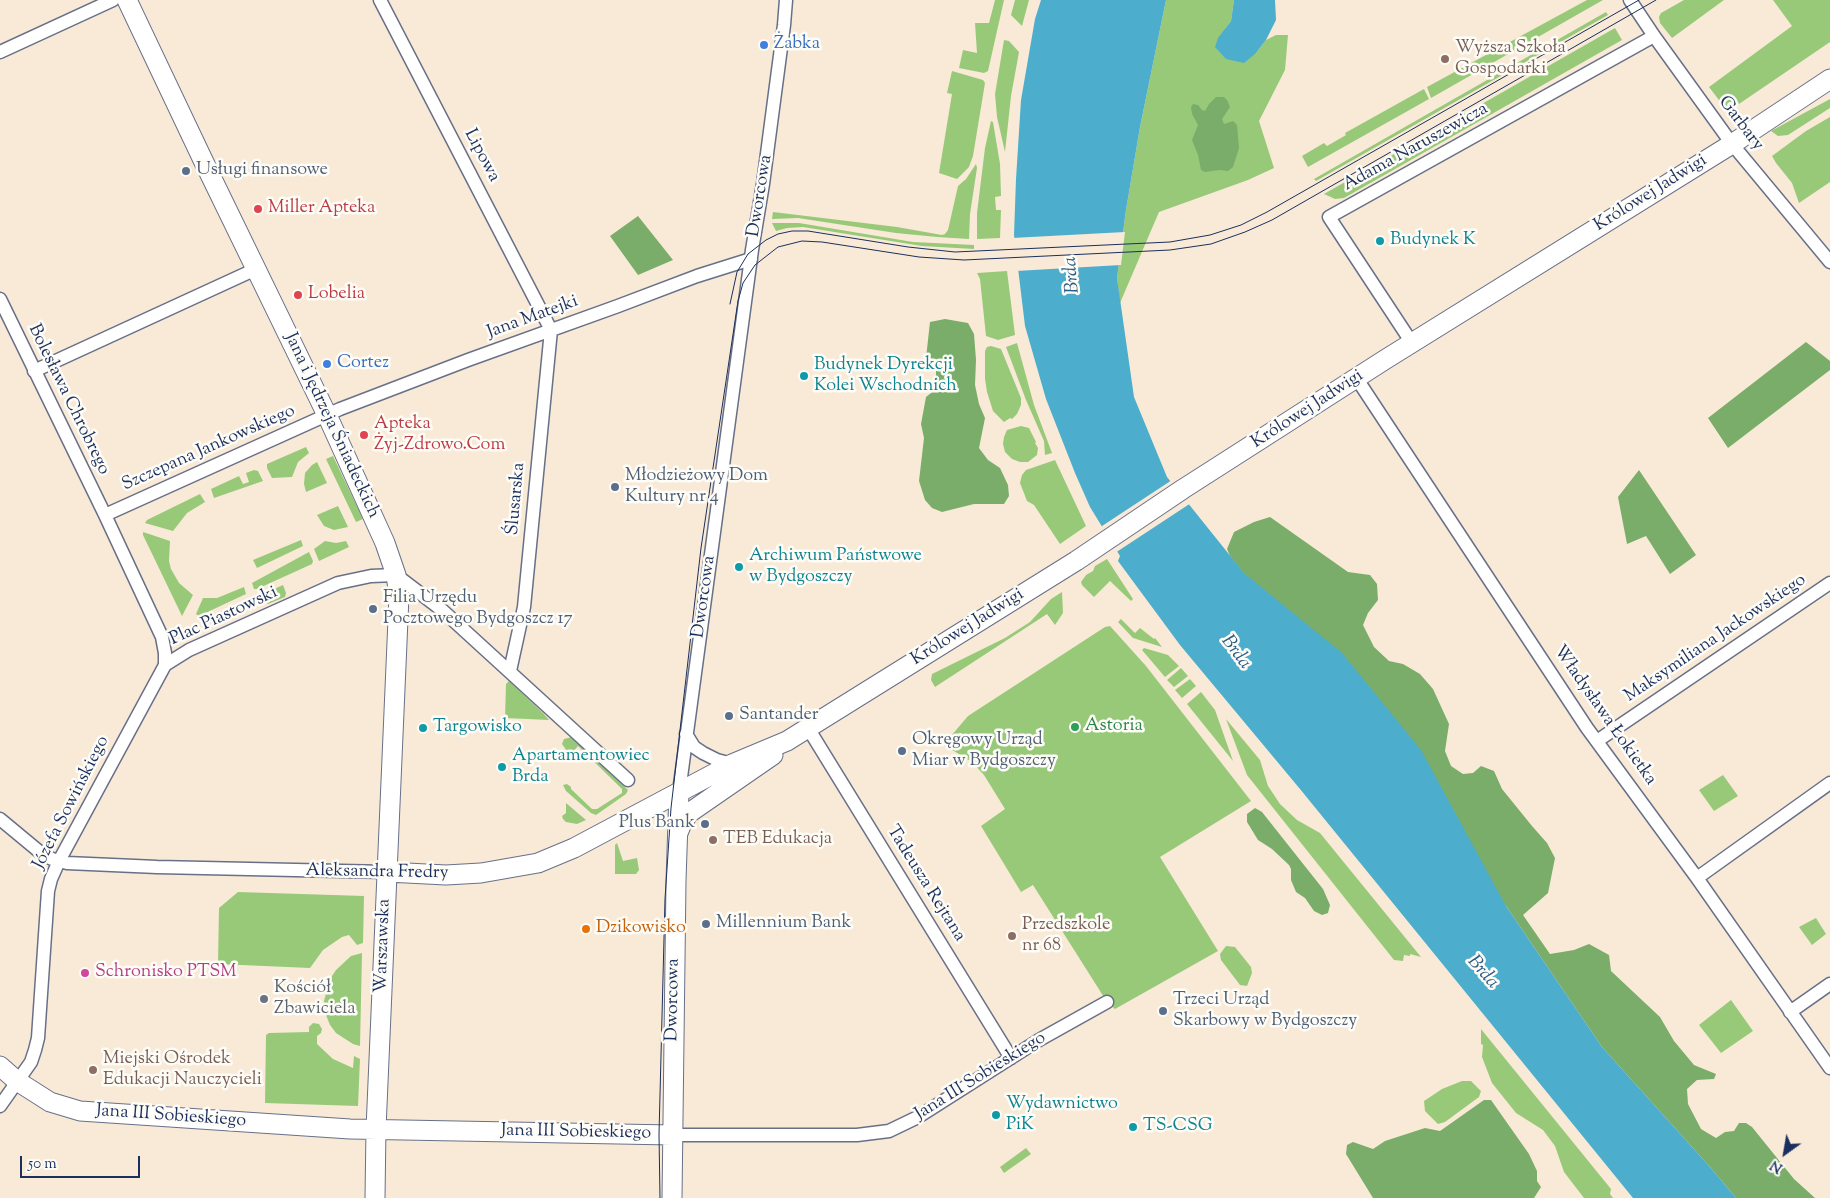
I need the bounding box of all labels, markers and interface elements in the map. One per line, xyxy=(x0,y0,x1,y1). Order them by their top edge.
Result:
place label: Żabka xyxy=(774,34,820,56)
place label: Wyższa Szkoła Gospodarki xyxy=(1455,38,1566,80)
marker: Żabka xyxy=(758,39,770,51)
marker: Wyższa Szkoła Gospodarki xyxy=(1439,53,1451,65)
street label: Garbary xyxy=(1712,92,1768,156)
street label: Adama Naruszewicza xyxy=(1340,99,1492,197)
street label: Lipowa xyxy=(458,126,504,186)
street label: Królowej Jadwigi xyxy=(1591,151,1711,237)
street label: Dworcowa xyxy=(744,153,778,239)
place label: Usługi finansowe xyxy=(196,160,328,182)
marker: Usługi finansowe xyxy=(180,165,192,177)
place label: Miller Apteka xyxy=(268,198,375,220)
marker: Miller Apteka xyxy=(252,203,264,215)
place label: Budynek K xyxy=(1390,230,1476,252)
marker: Budynek K xyxy=(1374,235,1386,247)
water label: Brda xyxy=(1060,256,1086,294)
place label: Lobelia xyxy=(308,284,365,306)
marker: Lobelia xyxy=(292,289,304,301)
street label: Jana Matejki xyxy=(485,292,581,344)
street label: Bolesława Chrobrego xyxy=(22,321,114,479)
street label: Jana i Jędrzeja Śniadeckich xyxy=(278,330,384,522)
place label: Cortez xyxy=(337,353,389,375)
place label: Budynek Dyrekcji Kolei Wschodnich xyxy=(814,355,957,398)
marker: Cortez xyxy=(321,358,333,370)
street label: Królowej Jadwigi xyxy=(1248,366,1368,454)
marker: Budynek Dyrekcji Kolei Wschodnich xyxy=(798,370,810,382)
street label: Szczepana Jankowskiego xyxy=(119,401,299,497)
place label: Apteka Żyj-Zdrowo.Com xyxy=(374,414,505,456)
marker: Apteka Żyj-Zdrowo.Com xyxy=(358,429,370,441)
street label: Ślusarska xyxy=(503,462,531,536)
place label: Młodzieżowy Dom Kultury nr 4 xyxy=(625,466,768,508)
marker: Młodzieżowy Dom Kultury nr 4 xyxy=(609,481,621,493)
place label: Archiwum Państwowe w Bydgoszczy xyxy=(749,546,922,588)
street label: Dworcowa xyxy=(689,554,721,640)
marker: Archiwum Państwowe w Bydgoszczy xyxy=(733,561,745,573)
street label: Maksymiliana Jackowskiego xyxy=(1621,570,1811,708)
street label: Plac Piastowski xyxy=(167,583,281,651)
street label: Królowej Jadwigi xyxy=(908,585,1028,671)
place label: Filia Urzędu Pocztowego Bydgoszcz 17 xyxy=(383,588,573,630)
marker: Filia Urzędu Pocztowego Bydgoszcz 17 xyxy=(367,603,379,615)
water label: Brda xyxy=(1215,631,1255,675)
street label: Władysława Łokietka xyxy=(1548,642,1660,790)
place label: Santander xyxy=(739,705,819,727)
marker: Santander xyxy=(723,710,735,722)
place label: Astoria xyxy=(1085,716,1143,738)
place label: Targowisko xyxy=(433,717,522,739)
marker: Astoria xyxy=(1069,721,1081,733)
marker: Targowisko xyxy=(417,722,429,734)
place label: Okręgowy Urząd Miar w Bydgoszczy xyxy=(912,730,1056,772)
street label: Józefa Sowińskiego xyxy=(29,733,115,873)
marker: Okręgowy Urząd Miar w Bydgoszczy xyxy=(896,745,908,757)
place label: Apartamentowiec Brda xyxy=(512,746,650,789)
marker: Apartamentowiec Brda xyxy=(496,761,508,773)
place label: Plus Bank xyxy=(619,813,695,835)
marker: Plus Bank xyxy=(699,818,711,830)
street label: Tadeusza Rejtana xyxy=(881,822,969,946)
place label: TEB Edukacja xyxy=(723,829,832,851)
marker: TEB Edukacja xyxy=(707,834,719,846)
street label: Aleksandra Fredry xyxy=(305,861,449,885)
street label: Warszawska xyxy=(372,899,396,993)
place label: Millennium Bank xyxy=(716,913,851,935)
place label: Przedszkole nr 68 xyxy=(1022,915,1110,958)
place label: Dzikowisko xyxy=(596,918,686,940)
marker: Millennium Bank xyxy=(700,918,712,930)
marker: Dzikowisko xyxy=(580,923,592,935)
marker: Przedszkole nr 68 xyxy=(1006,930,1018,942)
water label: Brda xyxy=(1461,952,1503,994)
street label: Dworcowa xyxy=(662,958,686,1042)
place label: Schronisko PTSM xyxy=(95,962,237,984)
marker: Schronisko PTSM xyxy=(79,967,91,979)
place label: Kościół Zbawiciela xyxy=(274,978,356,1021)
place label: Trzeci Urząd Skarbowy w Bydgoszczy xyxy=(1173,990,1357,1032)
marker: Kościół Zbawiciela xyxy=(258,993,270,1005)
marker: Trzeci Urząd Skarbowy w Bydgoszczy xyxy=(1157,1005,1169,1017)
street label: Jana III Sobieskiego xyxy=(912,1028,1050,1126)
place label: Miejski Ośrodek Edukacji Nauczycieli xyxy=(103,1049,262,1092)
marker: Miejski Ośrodek Edukacji Nauczycieli xyxy=(87,1064,99,1076)
place label: Wydawnictwo PiK xyxy=(1006,1094,1118,1136)
street label: Jana III Sobieskiego xyxy=(95,1101,247,1133)
marker: Wydawnictwo PiK xyxy=(990,1109,1002,1121)
place label: TS-CSG xyxy=(1143,1116,1212,1138)
street label: Jana III Sobieskiego xyxy=(501,1121,651,1145)
marker: TS-CSG xyxy=(1127,1121,1139,1133)
north arrow xyxy=(1760,1128,1810,1178)
scale bar xyxy=(22,1146,142,1178)
text: 50 m xyxy=(28,1154,57,1175)
text: N xyxy=(1767,1154,1787,1177)

